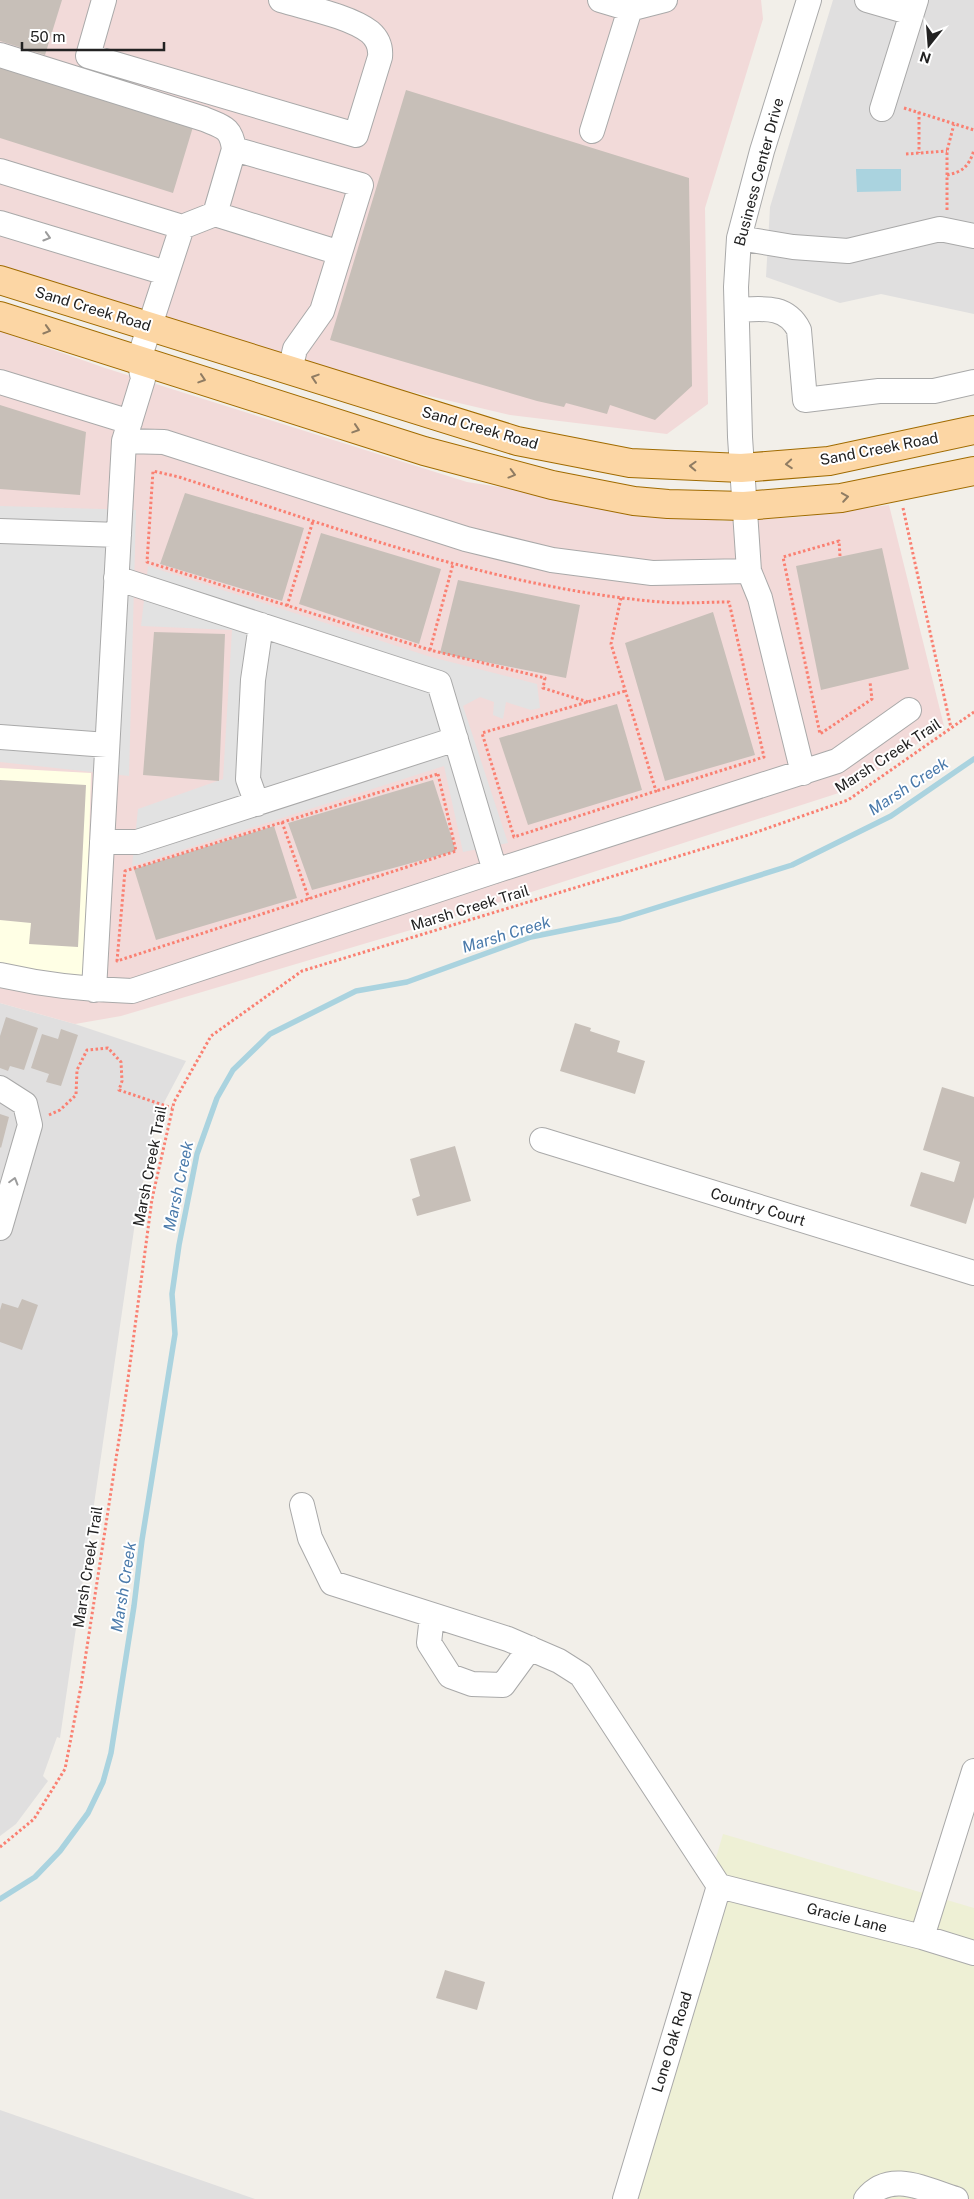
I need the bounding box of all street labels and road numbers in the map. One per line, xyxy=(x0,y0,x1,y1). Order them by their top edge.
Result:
street label: Business Center Drive xyxy=(731,96,786,248)
street label: Sand Creek Road xyxy=(33,283,153,334)
street label: Sand Creek Road xyxy=(420,403,540,452)
street label: Sand Creek Road xyxy=(818,429,940,468)
street label: Marsh Creek Trail xyxy=(832,715,944,797)
street label: Marsh Creek Trail xyxy=(409,881,531,935)
street label: Marsh Creek Trail xyxy=(129,1104,170,1228)
street label: Country Court xyxy=(709,1184,808,1229)
street label: Marsh Creek Trail xyxy=(69,1505,106,1629)
street label: Gracie Lane xyxy=(805,1899,889,1936)
street label: Lone Oak Road xyxy=(648,1989,695,2094)

